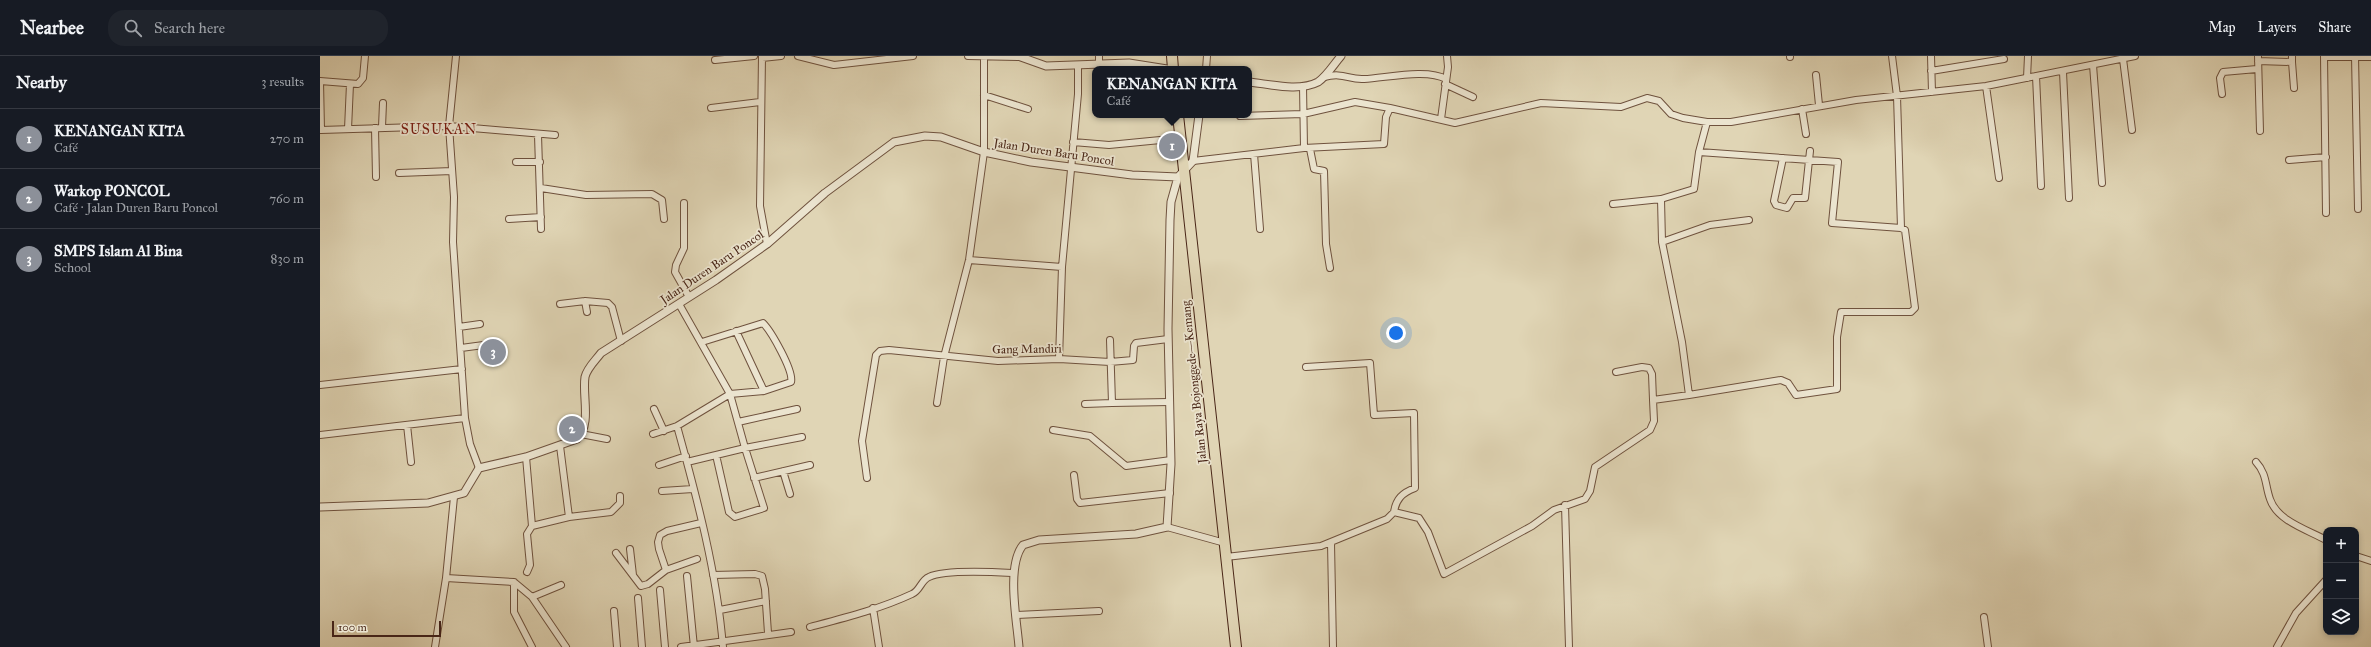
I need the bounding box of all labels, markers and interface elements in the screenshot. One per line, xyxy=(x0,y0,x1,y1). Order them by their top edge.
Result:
search box xyxy=(108,10,388,46)
text: Nearbee xyxy=(20,16,84,39)
icon: search xyxy=(122,17,144,39)
text: Search here xyxy=(154,19,225,37)
text: Map xyxy=(2208,19,2236,36)
text: Layers xyxy=(2258,19,2296,36)
text: Share xyxy=(2318,19,2351,36)
popup xyxy=(1092,66,1252,118)
text: Nearby xyxy=(16,72,67,93)
text: 3 results xyxy=(261,74,304,90)
text: KENANGAN KITA xyxy=(1107,75,1237,93)
text: Café xyxy=(1107,93,1131,109)
district label: SUSUKAN xyxy=(401,121,477,138)
text: KENANGAN KITA xyxy=(54,122,185,140)
text: 1 xyxy=(26,131,32,147)
text: 270 m xyxy=(270,131,304,147)
pin: 1 xyxy=(1159,131,1185,161)
street label: Jalan Duren Baru Poncol xyxy=(991,135,1116,170)
text: Café xyxy=(54,140,78,156)
text: Warkop PONCOL xyxy=(54,182,170,200)
text: 2 xyxy=(26,191,32,207)
text: 760 m xyxy=(269,191,304,207)
text: Café · Jalan Duren Baru Poncol xyxy=(54,200,218,216)
street label: Jalan Duren Baru Poncol xyxy=(656,227,767,309)
text: SMPS Islam Al Bina xyxy=(54,242,182,260)
text: 3 xyxy=(26,251,32,267)
text: 830 m xyxy=(271,251,304,267)
text: School xyxy=(54,260,91,276)
street label: Jalan Raya Bojonggede—Kemang xyxy=(1178,299,1211,466)
your location xyxy=(1386,323,1406,343)
pin: 3 xyxy=(480,337,506,367)
street label: Gang Mandiri xyxy=(992,341,1063,358)
pin: 2 xyxy=(559,414,585,444)
map controls xyxy=(2323,527,2359,635)
button: + xyxy=(2323,527,2359,563)
button: − xyxy=(2323,563,2359,599)
button: layers xyxy=(2323,599,2359,635)
scale bar xyxy=(332,619,441,638)
text: 100 m xyxy=(338,621,367,634)

